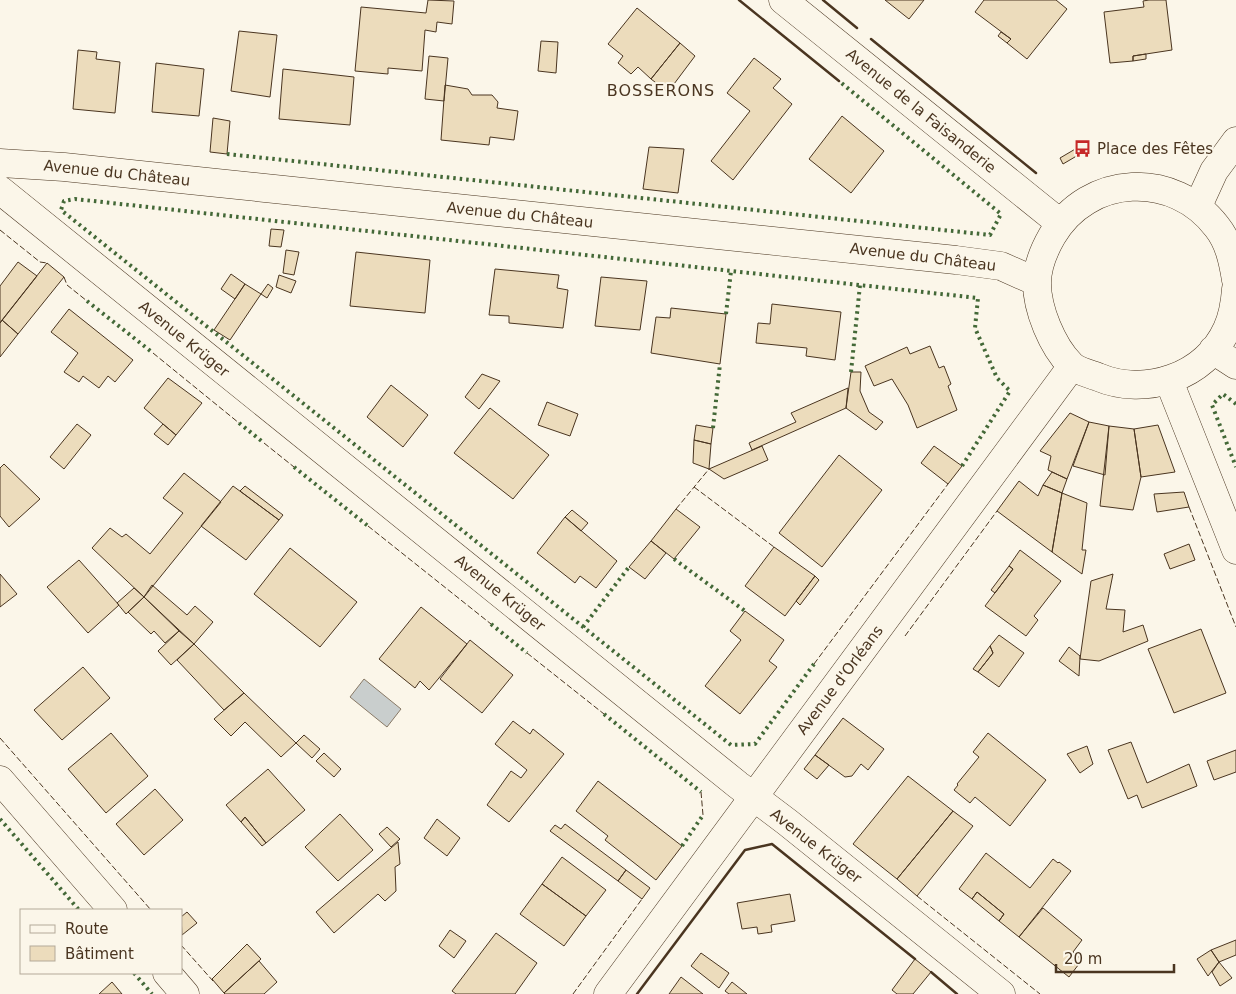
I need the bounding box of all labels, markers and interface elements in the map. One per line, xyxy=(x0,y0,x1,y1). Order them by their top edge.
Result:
street label: Avenue de la Faisanderie xyxy=(842,45,1000,177)
district label: BOSSERONS xyxy=(607,81,715,100)
bus stop icon: Place des Fêtes xyxy=(1073,139,1093,159)
place label: Place des Fêtes xyxy=(1097,140,1213,158)
street label: Avenue du Château xyxy=(43,156,191,190)
street label: Avenue du Château xyxy=(446,198,594,232)
street label: Avenue du Château xyxy=(849,239,997,275)
street label: Avenue Krüger xyxy=(135,297,233,381)
street label: Avenue Krüger xyxy=(451,551,549,635)
street label: Avenue d'Orléans xyxy=(793,622,887,738)
street label: Avenue Krüger xyxy=(767,805,866,888)
legend xyxy=(20,909,182,974)
text: Route xyxy=(65,920,109,938)
scale bar xyxy=(1056,942,1174,974)
text: Bâtiment xyxy=(65,945,134,963)
text: 20 m xyxy=(1064,950,1102,968)

